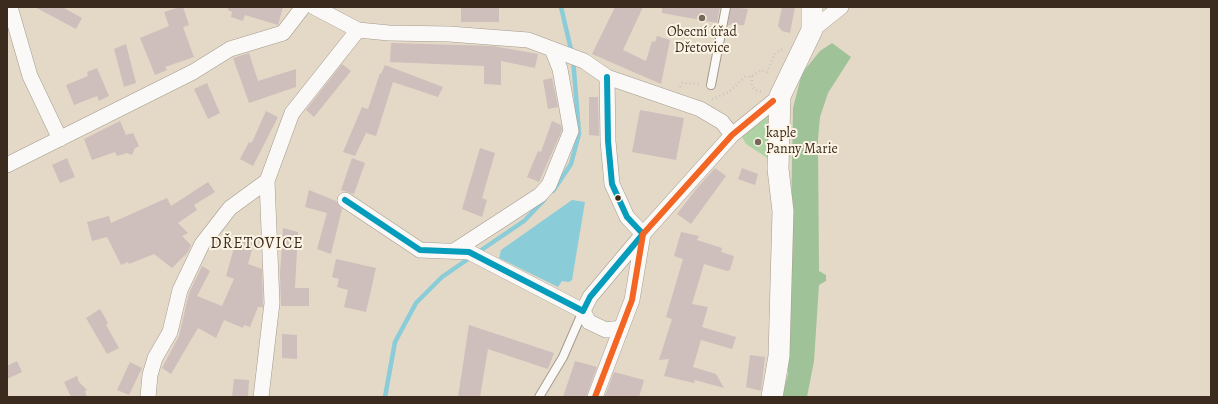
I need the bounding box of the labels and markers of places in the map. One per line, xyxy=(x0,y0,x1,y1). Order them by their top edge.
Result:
marker: Obecní úřad Dřetovice xyxy=(697,13,707,23)
place label: Obecní úřad Dřetovice xyxy=(667,25,737,58)
place label: kaple Panny Marie xyxy=(766,126,838,158)
marker: kaple Panny Marie xyxy=(753,137,763,147)
unlabelled marker xyxy=(613,193,623,203)

